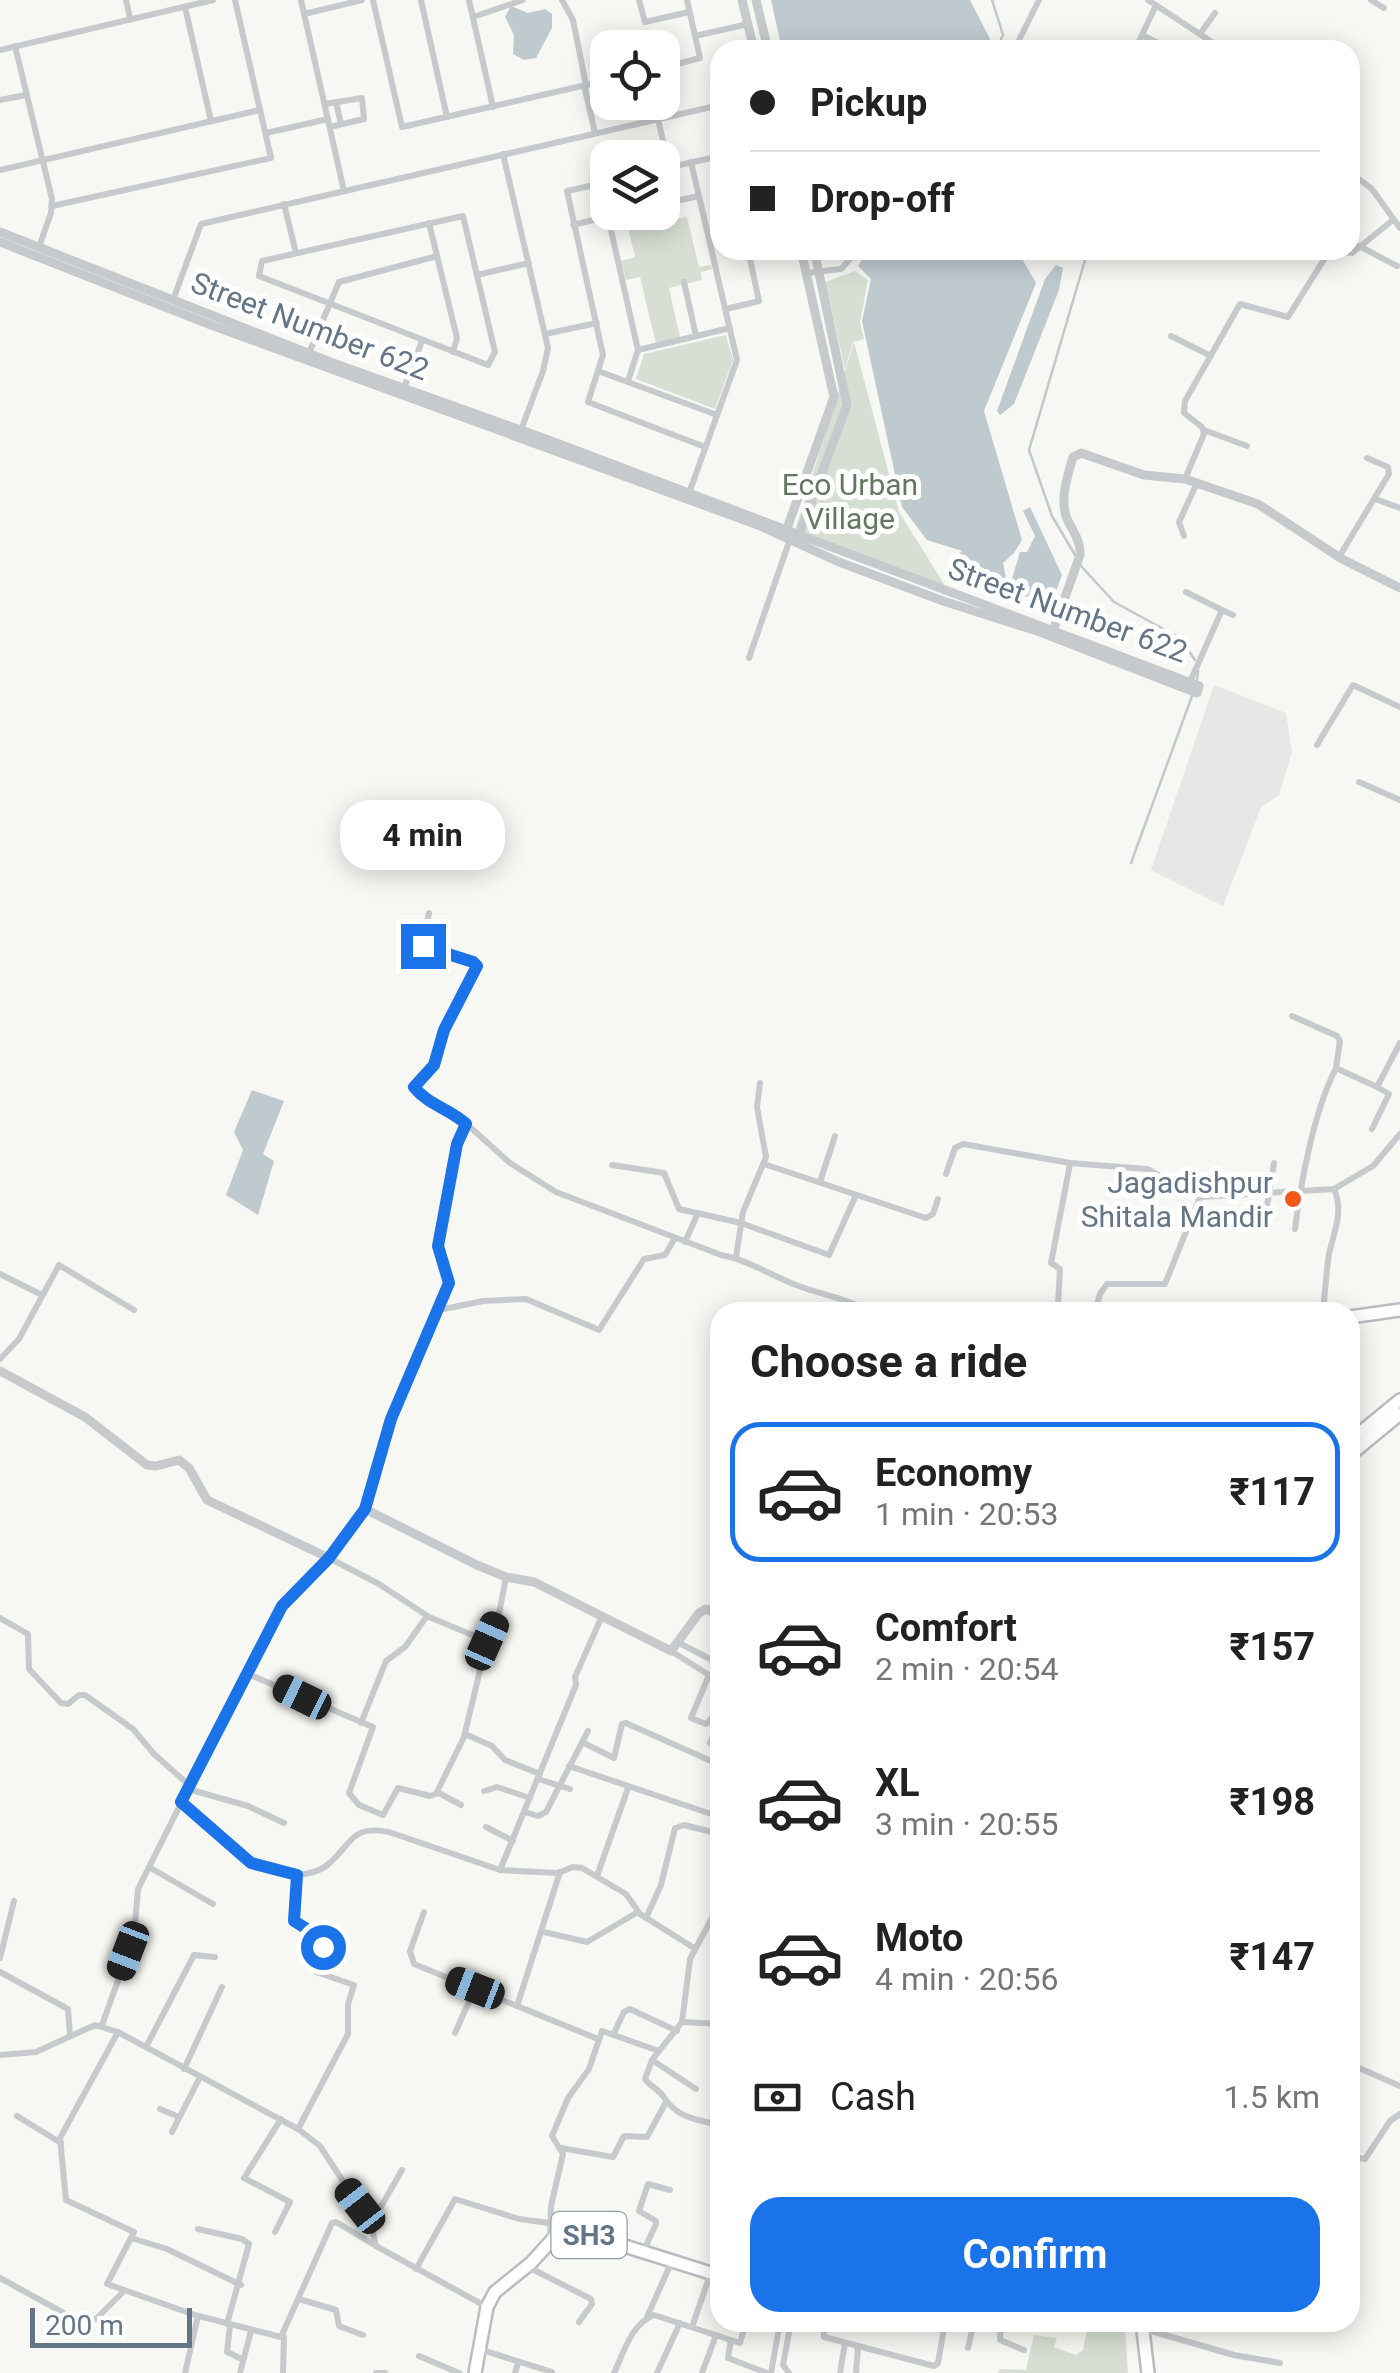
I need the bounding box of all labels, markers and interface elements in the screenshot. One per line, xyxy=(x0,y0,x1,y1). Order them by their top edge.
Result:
map controls xyxy=(590,30,680,230)
button: locate xyxy=(590,30,680,120)
text: Pickup xyxy=(810,81,927,125)
button: layers xyxy=(590,140,680,230)
text: Drop-off xyxy=(810,177,955,221)
street label: Street Number 622 xyxy=(186,265,434,387)
park label: Eco Urban Village xyxy=(782,467,918,536)
street label: Street Number 622 xyxy=(944,550,1192,670)
callout: 4 min xyxy=(340,801,506,871)
text: 4 min xyxy=(382,816,463,854)
route end xyxy=(401,924,446,969)
place label: Jagadishpur Shitala Mandir xyxy=(1081,1165,1273,1234)
marker: Jagadishpur Shitala Mandir xyxy=(1282,1188,1304,1210)
text: Choose a ride xyxy=(750,1335,1027,1388)
icon: car xyxy=(755,1447,845,1537)
text: Economy xyxy=(875,1451,1032,1495)
text: ₹117 xyxy=(1230,1470,1315,1514)
text: 1 min · 20:53 xyxy=(875,1495,1058,1533)
icon: car xyxy=(755,1602,845,1692)
text: Comfort xyxy=(875,1606,1017,1650)
car xyxy=(461,1607,513,1675)
text: ₹157 xyxy=(1230,1625,1315,1669)
text: 2 min · 20:54 xyxy=(875,1650,1058,1688)
car xyxy=(268,1670,336,1724)
icon: car xyxy=(755,1757,845,1847)
text: XL xyxy=(875,1761,920,1805)
text: ₹198 xyxy=(1230,1780,1315,1824)
text: 3 min · 20:55 xyxy=(875,1805,1058,1843)
icon: car xyxy=(755,1912,845,2002)
text: Moto xyxy=(875,1916,964,1960)
car xyxy=(103,1918,153,1984)
route start xyxy=(301,1925,346,1970)
text: ₹147 xyxy=(1230,1935,1315,1979)
text: 4 min · 20:56 xyxy=(875,1960,1058,1998)
car xyxy=(442,1963,508,2013)
icon: cash xyxy=(750,2070,805,2125)
text: Cash xyxy=(830,2075,916,2119)
text: 1.5 km xyxy=(1223,2078,1320,2116)
car xyxy=(330,2173,390,2239)
button: Confirm xyxy=(750,2197,1320,2312)
road number: SH3 xyxy=(552,2212,626,2258)
scale bar xyxy=(30,2303,192,2348)
text: 200 m xyxy=(45,2309,124,2342)

